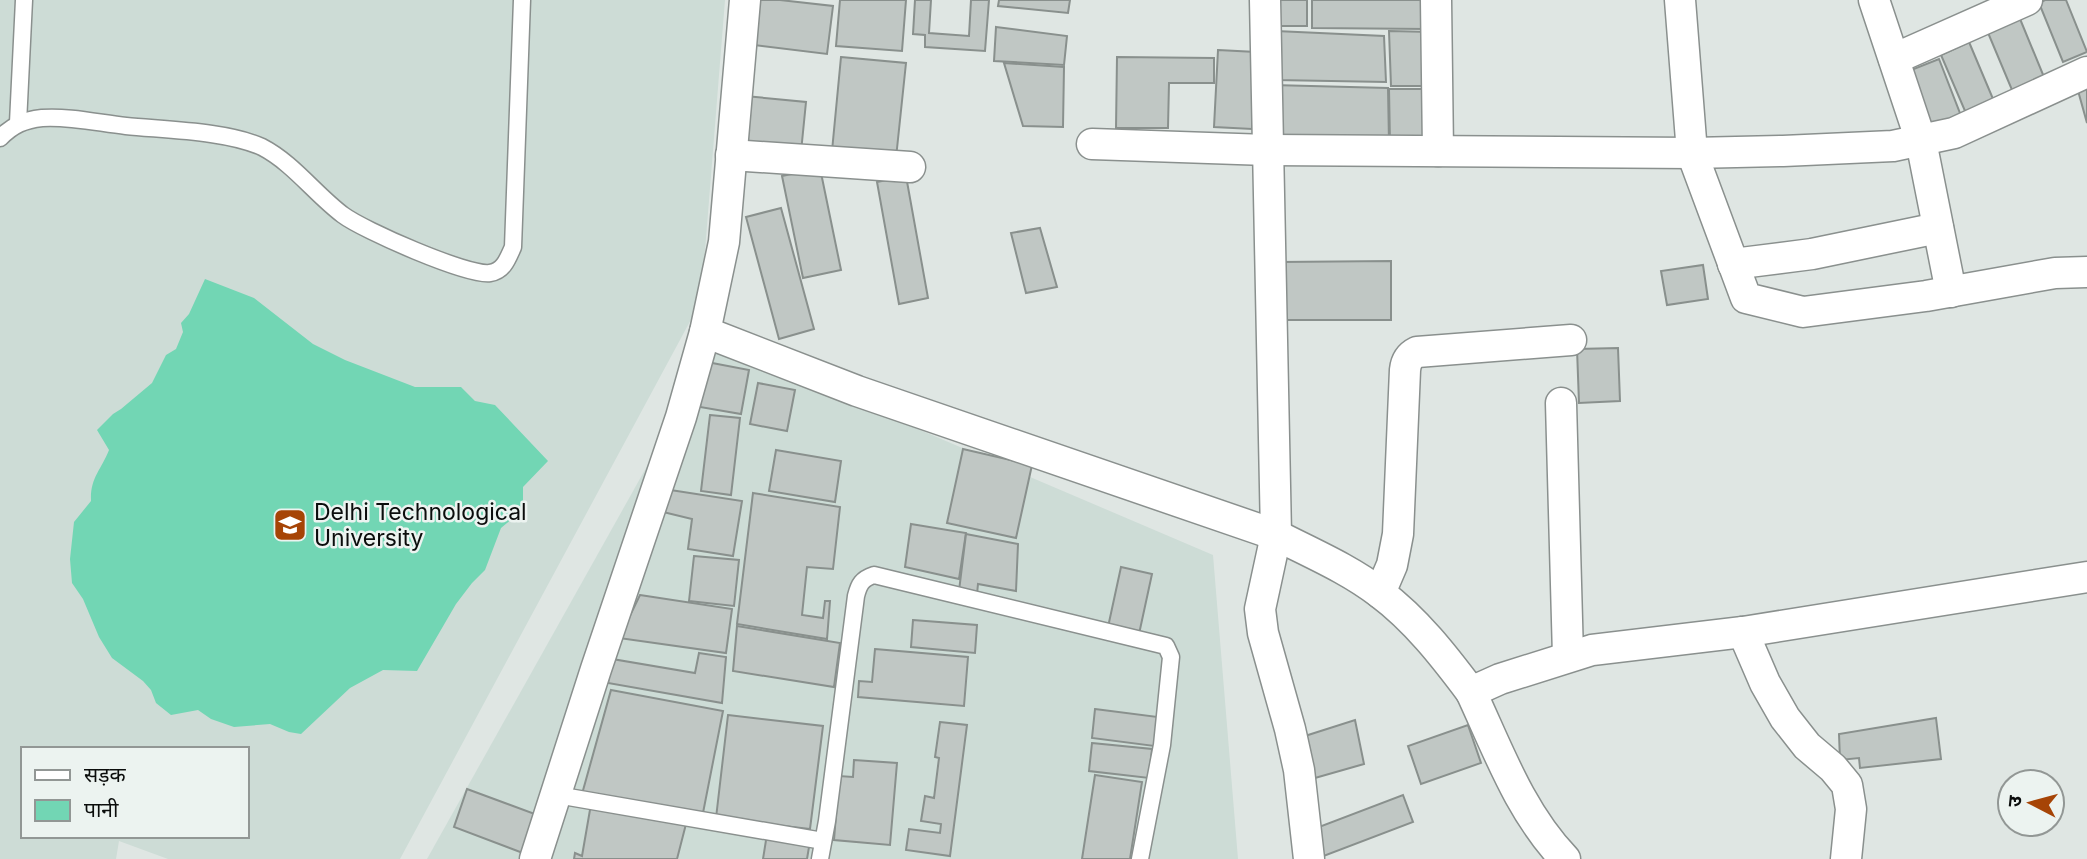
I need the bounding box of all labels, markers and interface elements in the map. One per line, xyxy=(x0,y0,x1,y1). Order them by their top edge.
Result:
place label: Delhi Technological University xyxy=(314,498,527,552)
school or university icon: Delhi Technological University xyxy=(271,506,309,544)
legend xyxy=(21,747,248,838)
text: सड़क xyxy=(84,762,126,787)
north arrow xyxy=(1996,768,2066,838)
text: उ xyxy=(2003,794,2027,808)
text: पानी xyxy=(84,797,119,822)

